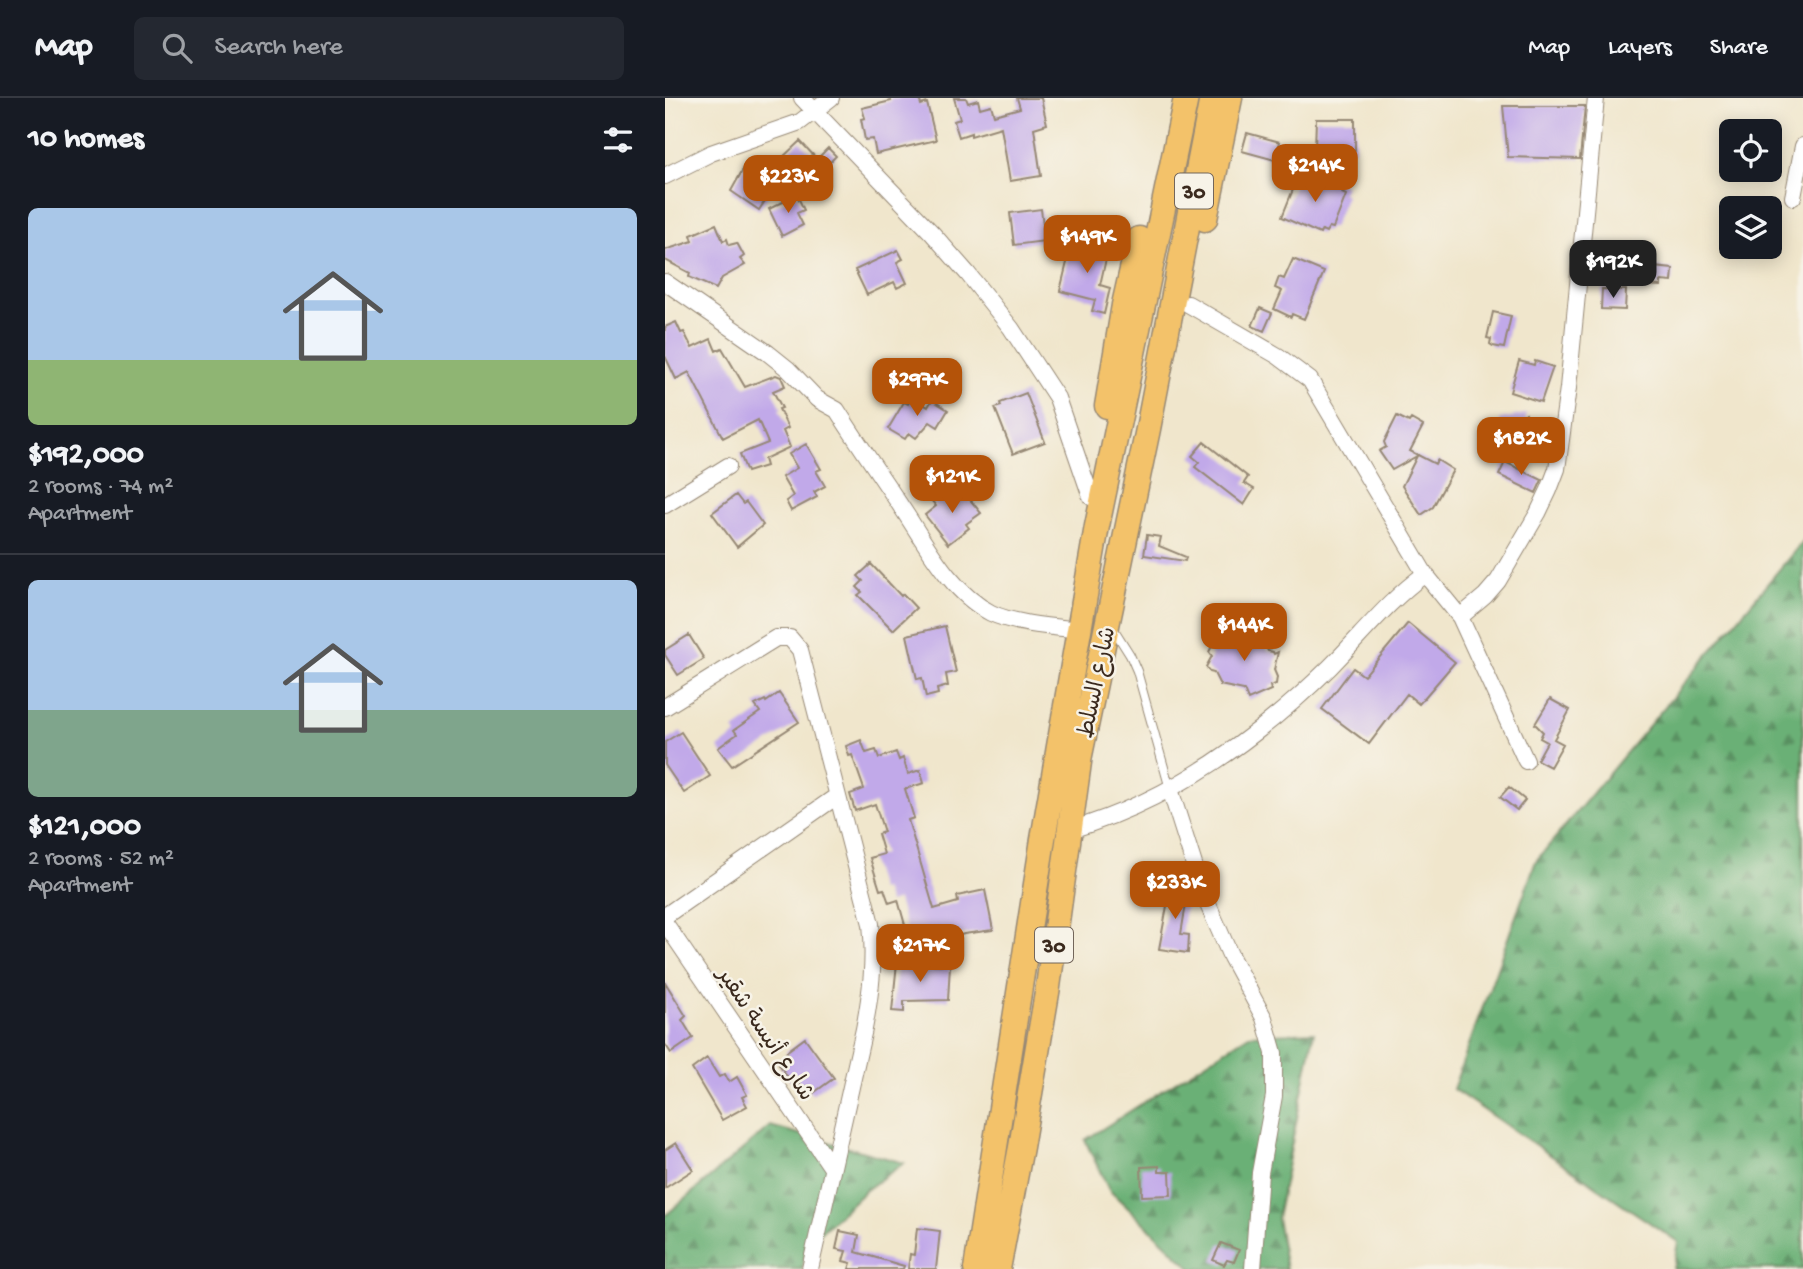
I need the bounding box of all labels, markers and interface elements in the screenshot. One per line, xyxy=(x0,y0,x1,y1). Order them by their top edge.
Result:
search box xyxy=(134,17,624,80)
text: Map xyxy=(35,29,92,67)
icon: search xyxy=(158,29,196,67)
text: Search here xyxy=(214,33,343,64)
text: Map xyxy=(1528,34,1570,63)
text: Layers xyxy=(1608,34,1672,63)
text: Share xyxy=(1710,34,1768,63)
map controls xyxy=(1719,119,1782,259)
button: locate xyxy=(1719,119,1782,182)
icon: filters xyxy=(599,121,637,159)
text: 10 homes xyxy=(28,123,144,158)
pin: $214K xyxy=(1266,144,1364,204)
text: $214K xyxy=(1288,153,1342,180)
pin: $223K xyxy=(739,156,837,215)
text: $223K xyxy=(759,164,817,191)
road number: 30 xyxy=(1175,174,1213,208)
button: layers xyxy=(1719,196,1782,259)
pin: $149K xyxy=(1038,216,1136,275)
text: $149K xyxy=(1060,224,1114,251)
pin: $192K xyxy=(1564,240,1662,300)
text: $192K xyxy=(1585,249,1641,276)
icon: home xyxy=(270,253,396,379)
pin: $297K xyxy=(868,358,966,418)
text: $297K xyxy=(888,367,946,394)
pin: $182K xyxy=(1472,418,1570,477)
text: $182K xyxy=(1493,426,1549,453)
text: $192,000 xyxy=(28,439,144,474)
pin: $121K xyxy=(903,456,1001,515)
text: $121K xyxy=(926,464,978,491)
text: 2 rooms · 74 m² xyxy=(28,474,173,501)
text: Apartment xyxy=(28,501,132,528)
pin: $144K xyxy=(1195,603,1293,663)
text: $144K xyxy=(1217,612,1271,639)
icon: home xyxy=(270,625,396,751)
street label: شارع السلط xyxy=(1073,625,1123,741)
text: $121,000 xyxy=(28,811,141,846)
text: 2 rooms · 52 m² xyxy=(28,846,174,873)
pin: $233K xyxy=(1126,862,1224,921)
text: $233K xyxy=(1146,870,1204,897)
text: Apartment xyxy=(28,873,132,900)
pin: $217K xyxy=(871,924,969,984)
road number: 30 xyxy=(1035,928,1073,962)
text: $217K xyxy=(892,933,948,960)
street label: شارع أنيسة شقير xyxy=(708,959,822,1107)

